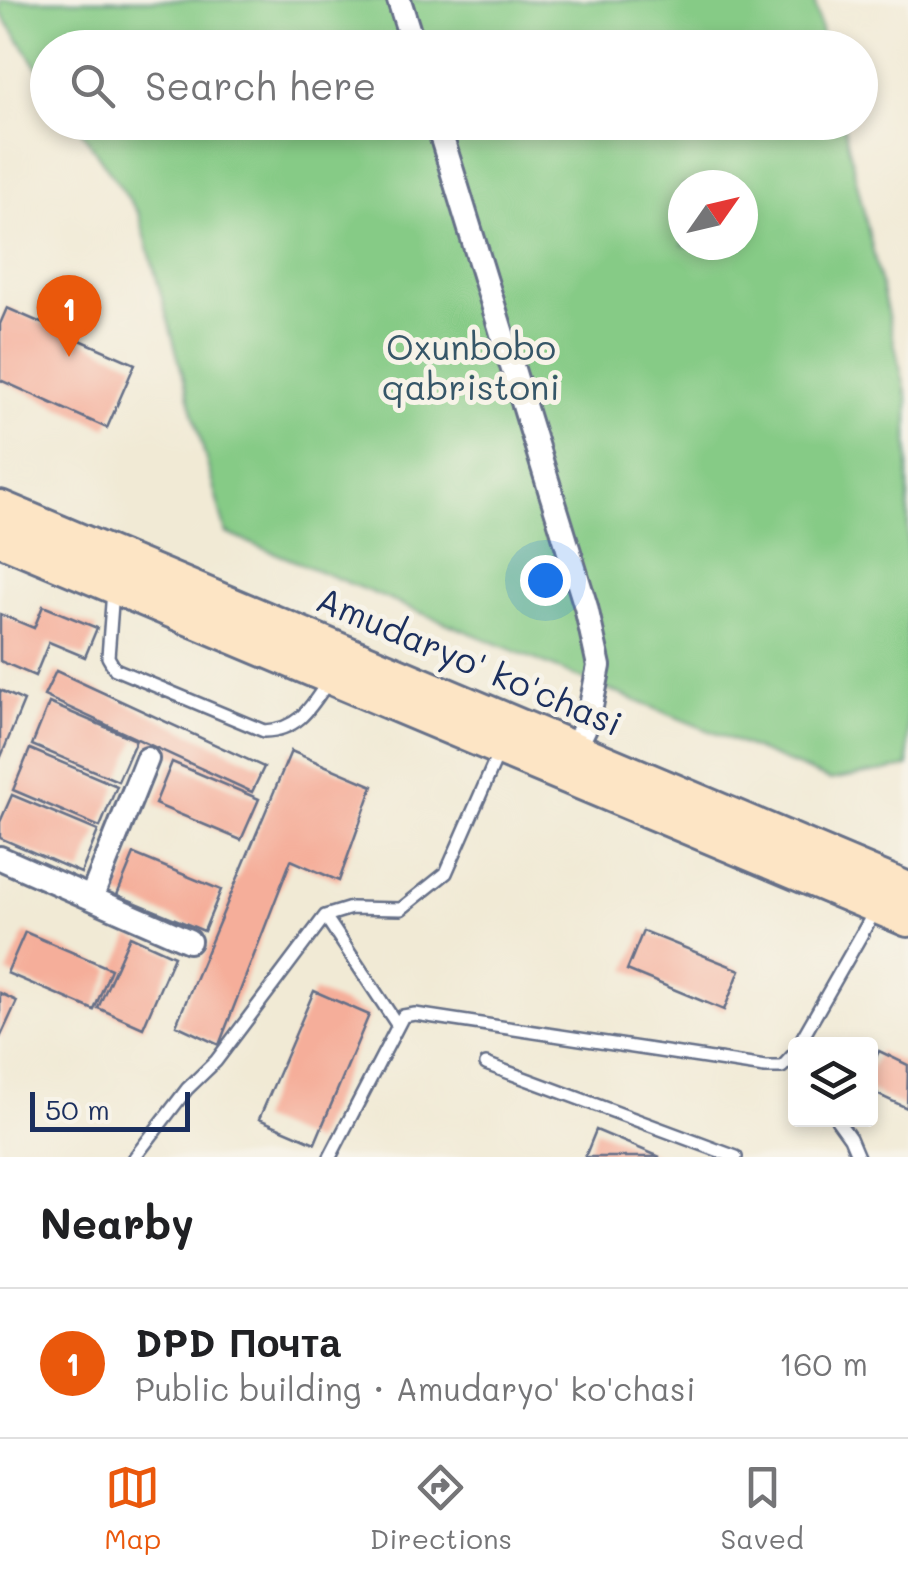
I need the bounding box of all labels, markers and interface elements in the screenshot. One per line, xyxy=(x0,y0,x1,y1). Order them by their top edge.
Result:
search box xyxy=(30,30,878,140)
icon: search xyxy=(65,58,120,113)
text: Search here xyxy=(145,60,376,110)
north arrow xyxy=(668,170,758,260)
pin: 1 xyxy=(36,274,102,357)
park label: Oxunbobo qabristoni xyxy=(382,323,560,409)
your location xyxy=(520,555,571,606)
street label: Amudaryo' ko'chasi xyxy=(310,575,630,745)
map controls xyxy=(788,1037,878,1127)
button: layers xyxy=(788,1037,878,1127)
scale bar xyxy=(30,1087,190,1132)
text: 50 m xyxy=(45,1091,110,1127)
text: Nearby xyxy=(40,1195,194,1250)
text: DPD Почта xyxy=(135,1317,341,1367)
text: 1 xyxy=(65,1342,80,1384)
text: 160 m xyxy=(779,1342,868,1384)
text: Public building · Amudaryo' ko'chasi xyxy=(135,1367,695,1409)
tab: Map xyxy=(104,1460,161,1556)
tab: Directions xyxy=(370,1460,512,1556)
tab: Saved xyxy=(721,1460,804,1556)

